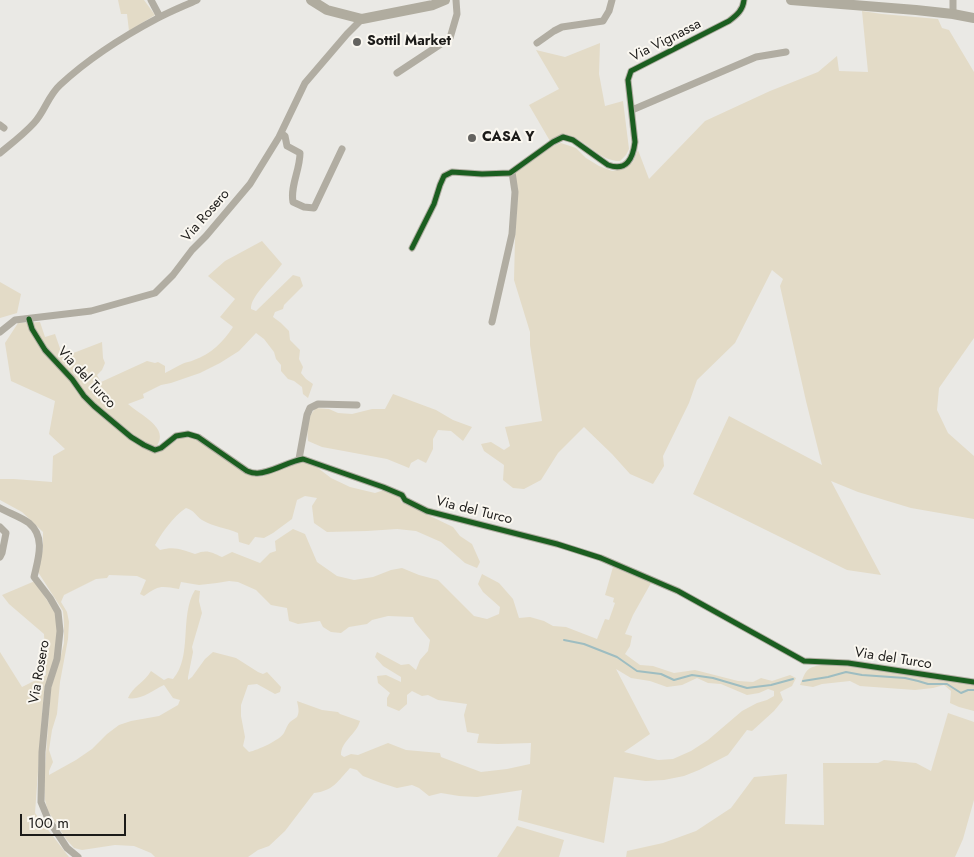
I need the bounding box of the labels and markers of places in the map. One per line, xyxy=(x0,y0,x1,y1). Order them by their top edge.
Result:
place label: Sottil Market xyxy=(367,34,451,50)
marker: Sottil Market xyxy=(351,36,363,48)
place label: CASA Y xyxy=(482,130,534,146)
marker: CASA Y xyxy=(466,132,478,144)

